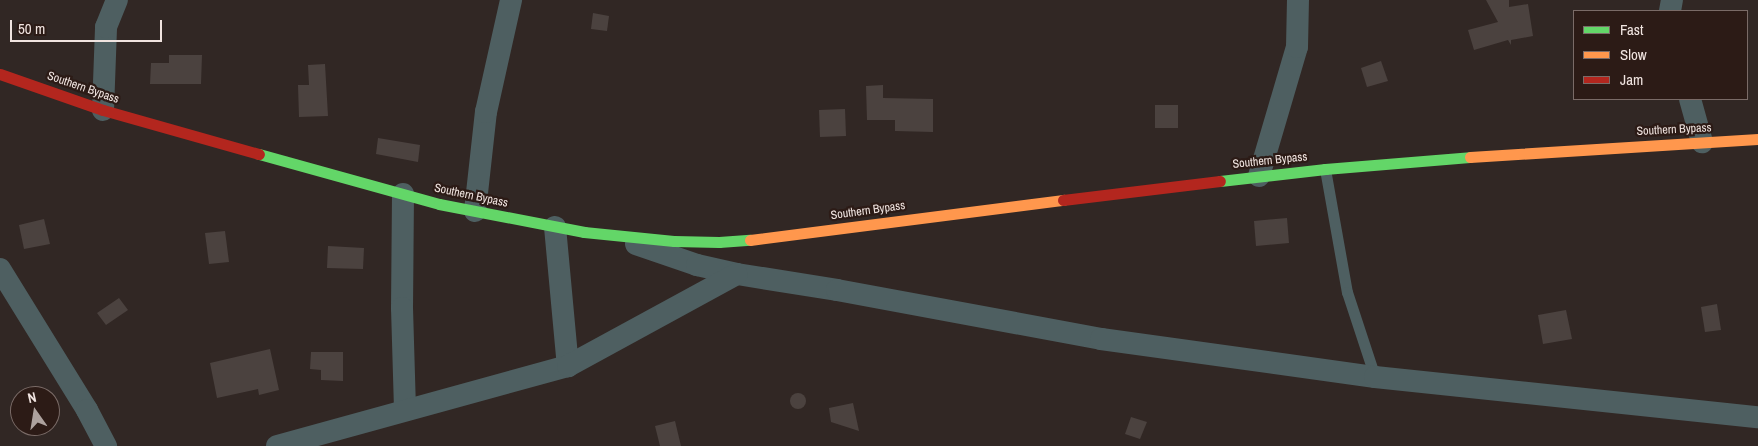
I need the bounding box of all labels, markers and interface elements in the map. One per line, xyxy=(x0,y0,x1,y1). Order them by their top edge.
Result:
scale bar xyxy=(12,10,165,42)
legend xyxy=(1573,10,1748,100)
text: 50 m xyxy=(18,18,45,39)
text: Fast xyxy=(1620,19,1643,40)
text: Slow xyxy=(1620,44,1647,65)
street label: Southern Bypass xyxy=(45,69,121,107)
text: Jam xyxy=(1620,69,1643,90)
street label: Southern Bypass xyxy=(1636,121,1712,139)
street label: Southern Bypass xyxy=(1232,150,1308,172)
street label: Southern Bypass xyxy=(433,181,509,211)
street label: Southern Bypass xyxy=(830,199,906,223)
north arrow xyxy=(10,386,60,436)
text: N xyxy=(26,388,38,407)

